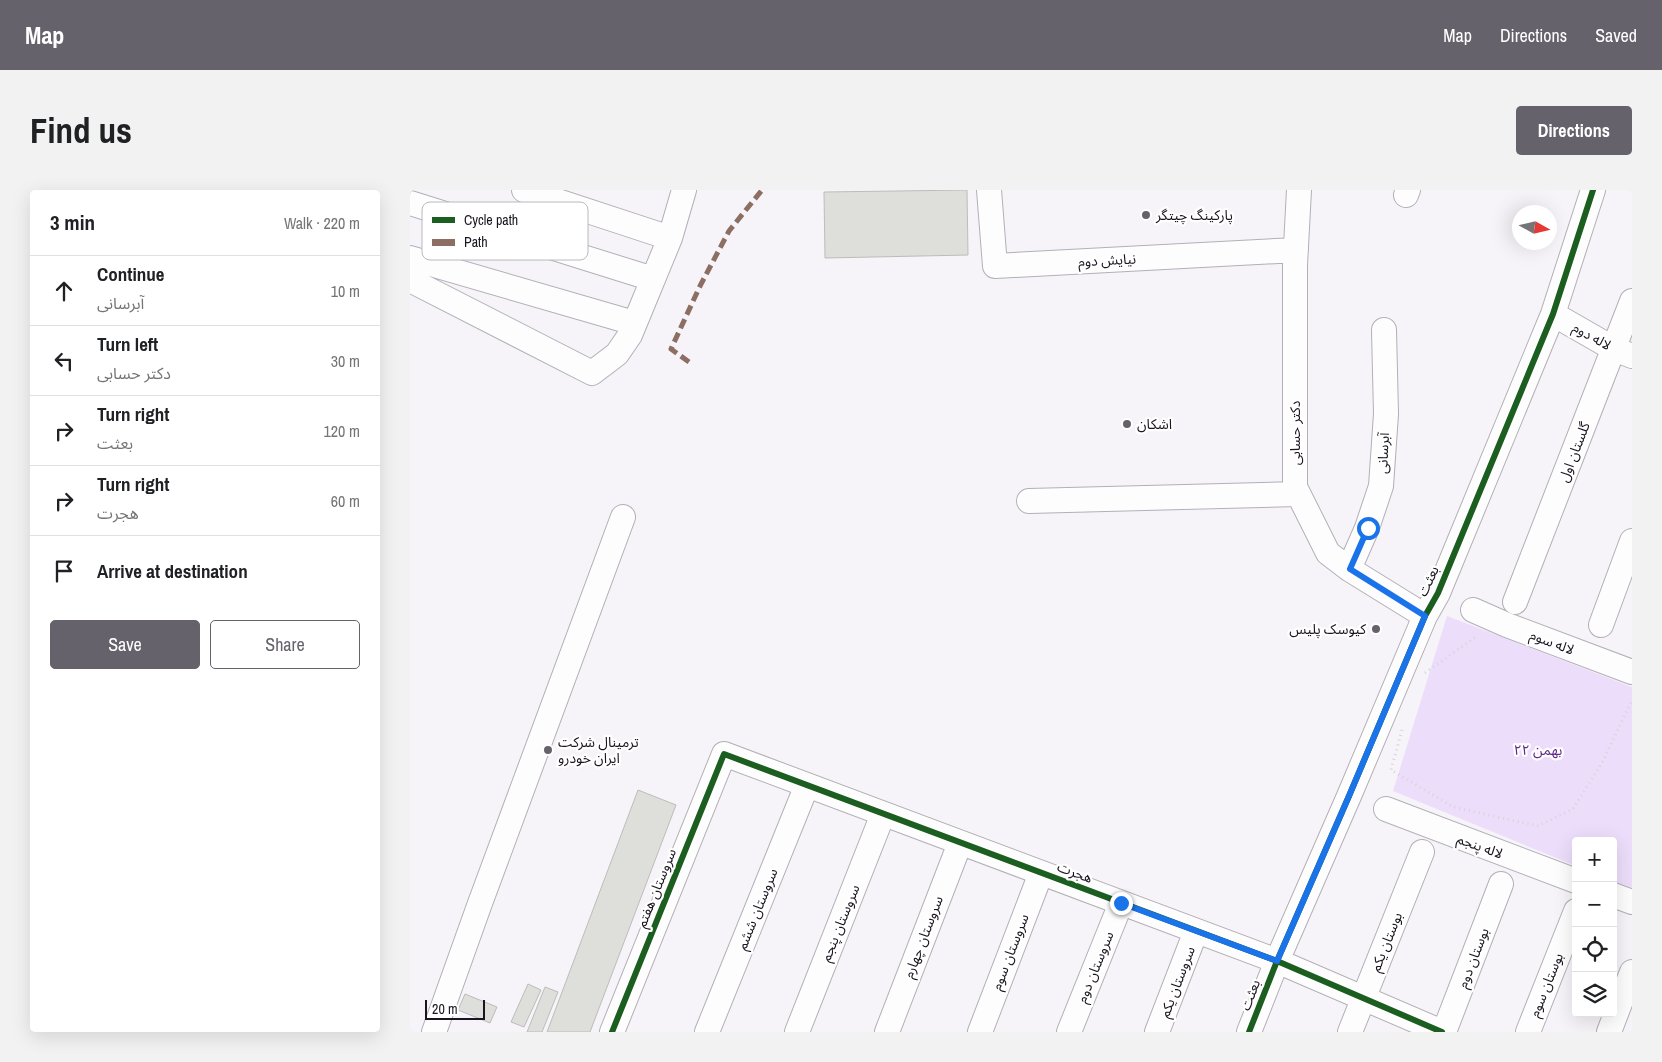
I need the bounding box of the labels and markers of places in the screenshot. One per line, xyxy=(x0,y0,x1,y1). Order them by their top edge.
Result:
place label: پارکینگ چیتگر xyxy=(1155,206,1233,225)
marker: پارکینگ چیتگر xyxy=(1140,209,1152,221)
place label: اشکان xyxy=(1137,415,1172,433)
marker: اشکان xyxy=(1121,418,1133,430)
place label: کیوسک پلیس xyxy=(1289,620,1366,639)
marker: کیوسک پلیس xyxy=(1370,623,1382,635)
place label: ترمینال شرکت ایران خودرو xyxy=(558,733,639,767)
marker: ترمینال شرکت ایران خودرو xyxy=(542,744,554,756)

